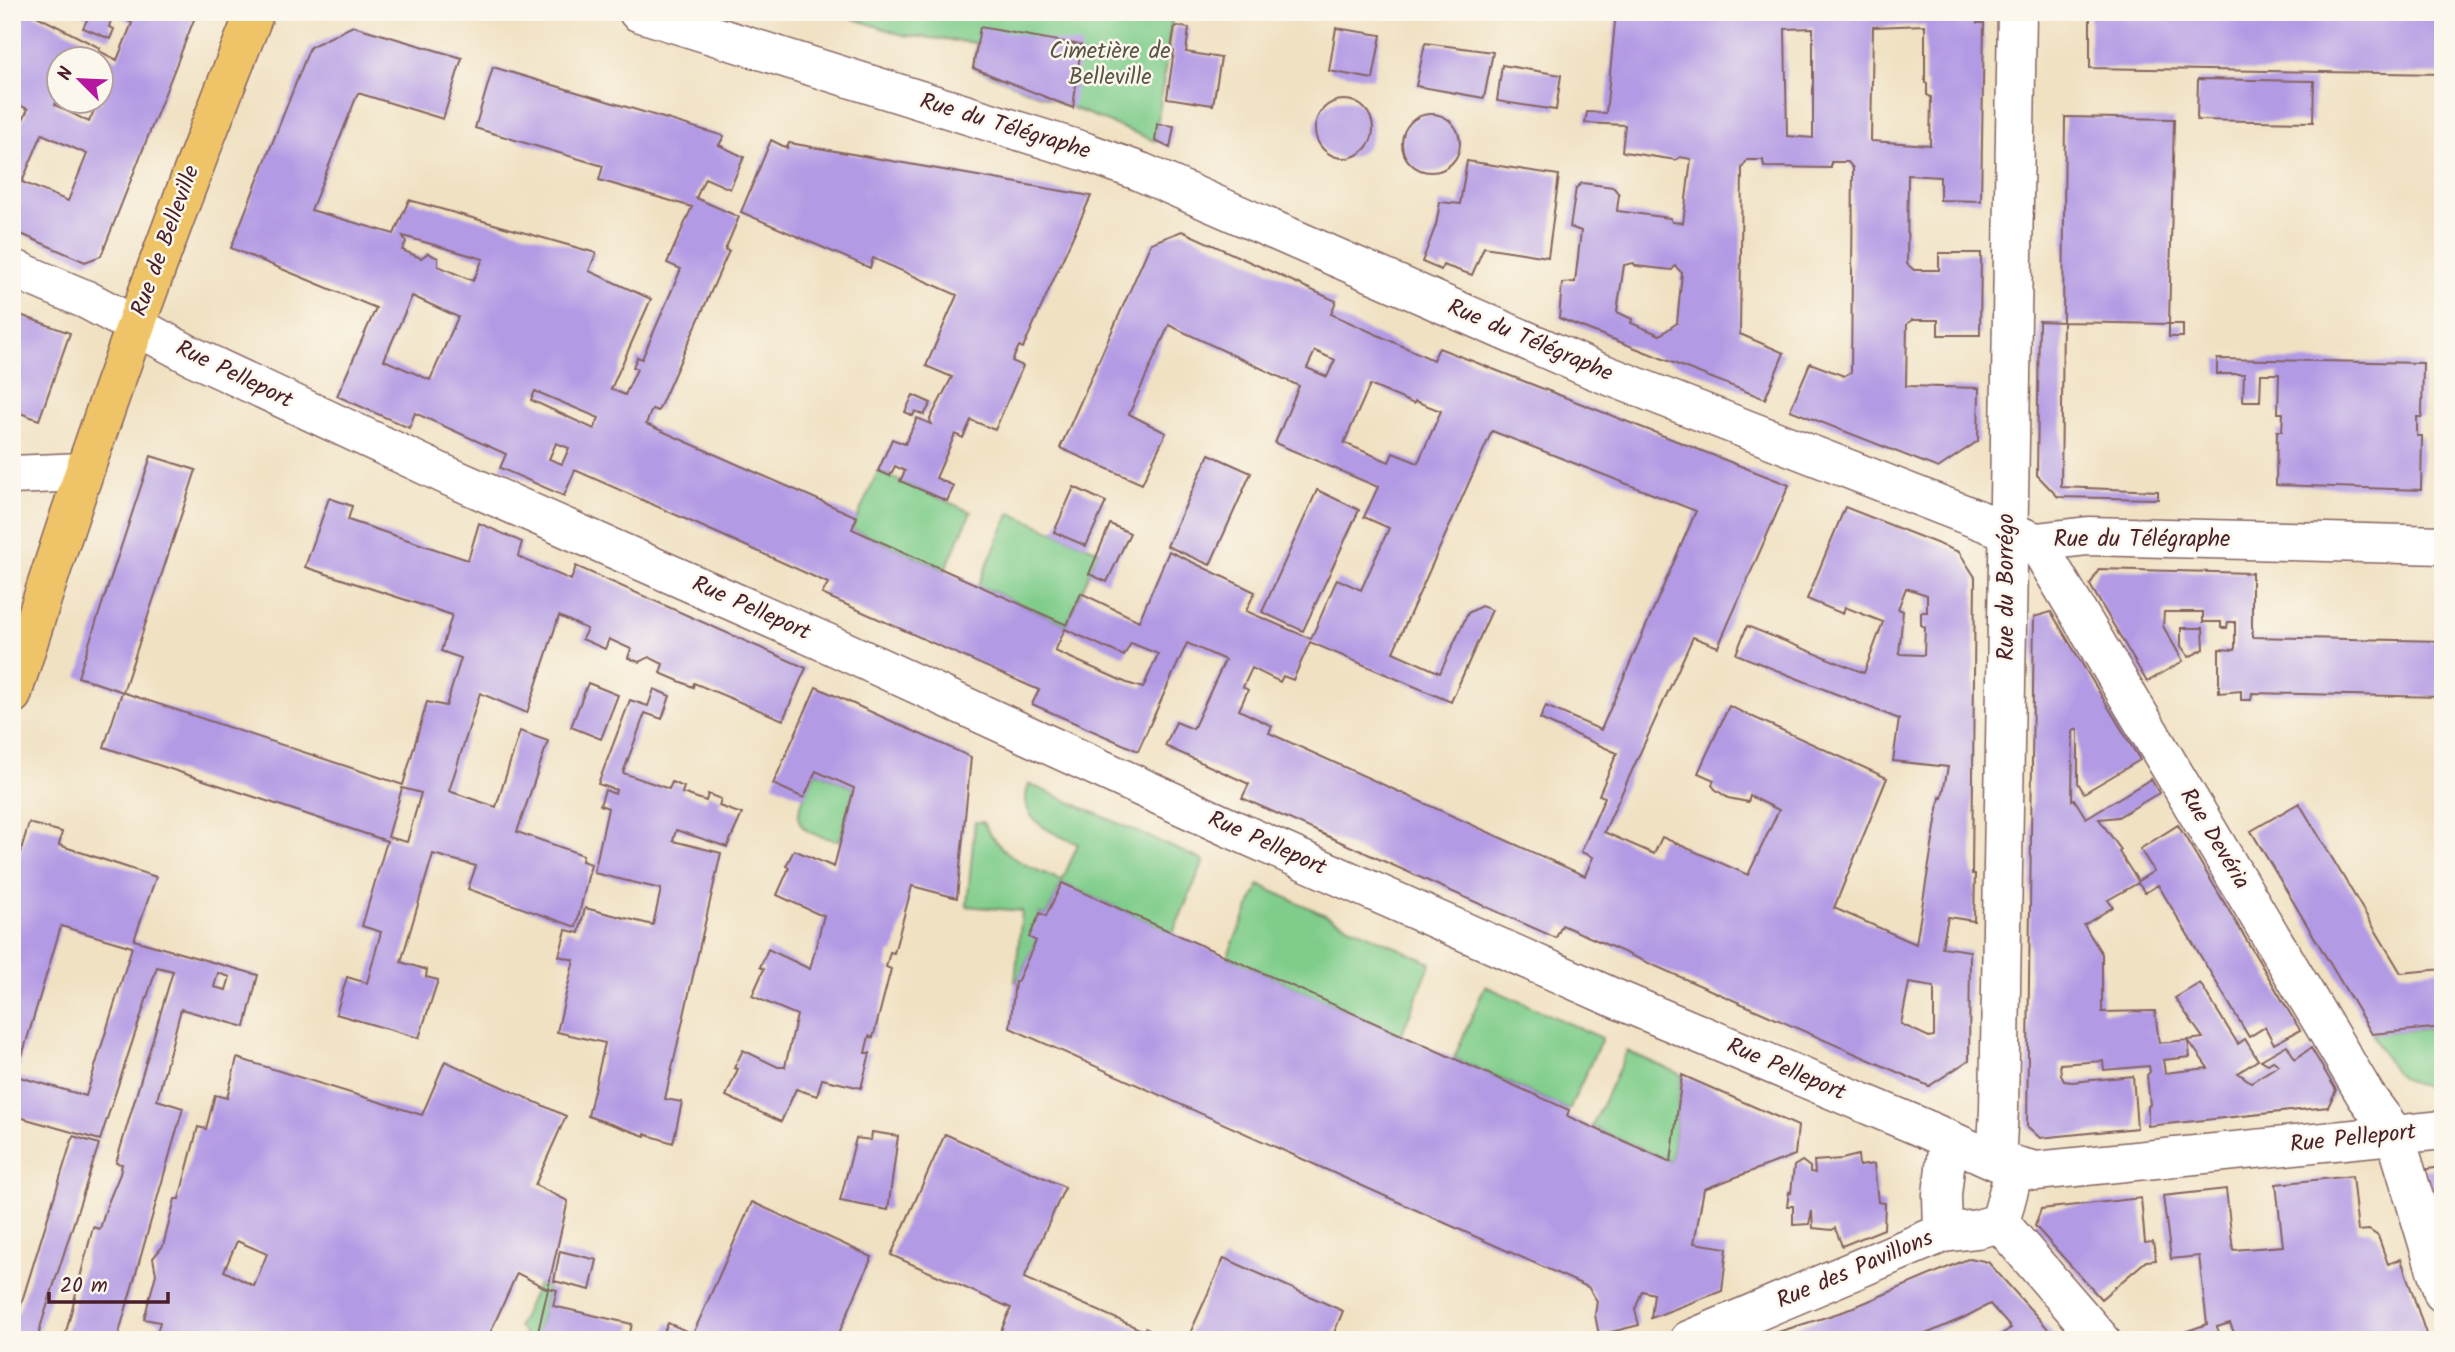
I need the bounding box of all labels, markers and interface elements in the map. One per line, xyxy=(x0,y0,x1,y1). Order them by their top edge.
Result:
park label: Cimetière de Belleville xyxy=(1049,34,1171,96)
north arrow xyxy=(46,46,116,116)
text: N xyxy=(50,62,82,85)
street label: Rue du Télégraphe xyxy=(915,84,1095,170)
street label: Rue de Belleville xyxy=(122,160,210,322)
street label: Rue du Télégraphe xyxy=(1442,290,1618,392)
street label: Rue Pelleport xyxy=(169,331,300,419)
street label: Rue du Borrégo xyxy=(1989,513,2025,661)
street label: Rue du Télégraphe xyxy=(2054,522,2230,558)
street label: Rue Pelleport xyxy=(686,567,817,652)
street label: Rue Devéria xyxy=(2169,781,2259,897)
street label: Rue Pelleport xyxy=(1202,802,1333,887)
street label: Rue Pelleport xyxy=(1721,1029,1852,1112)
street label: Rue Pelleport xyxy=(2288,1114,2419,1164)
street label: Rue des Pavillons xyxy=(1771,1221,1939,1319)
scale bar xyxy=(49,1261,168,1305)
text: 20 m xyxy=(60,1270,108,1303)

